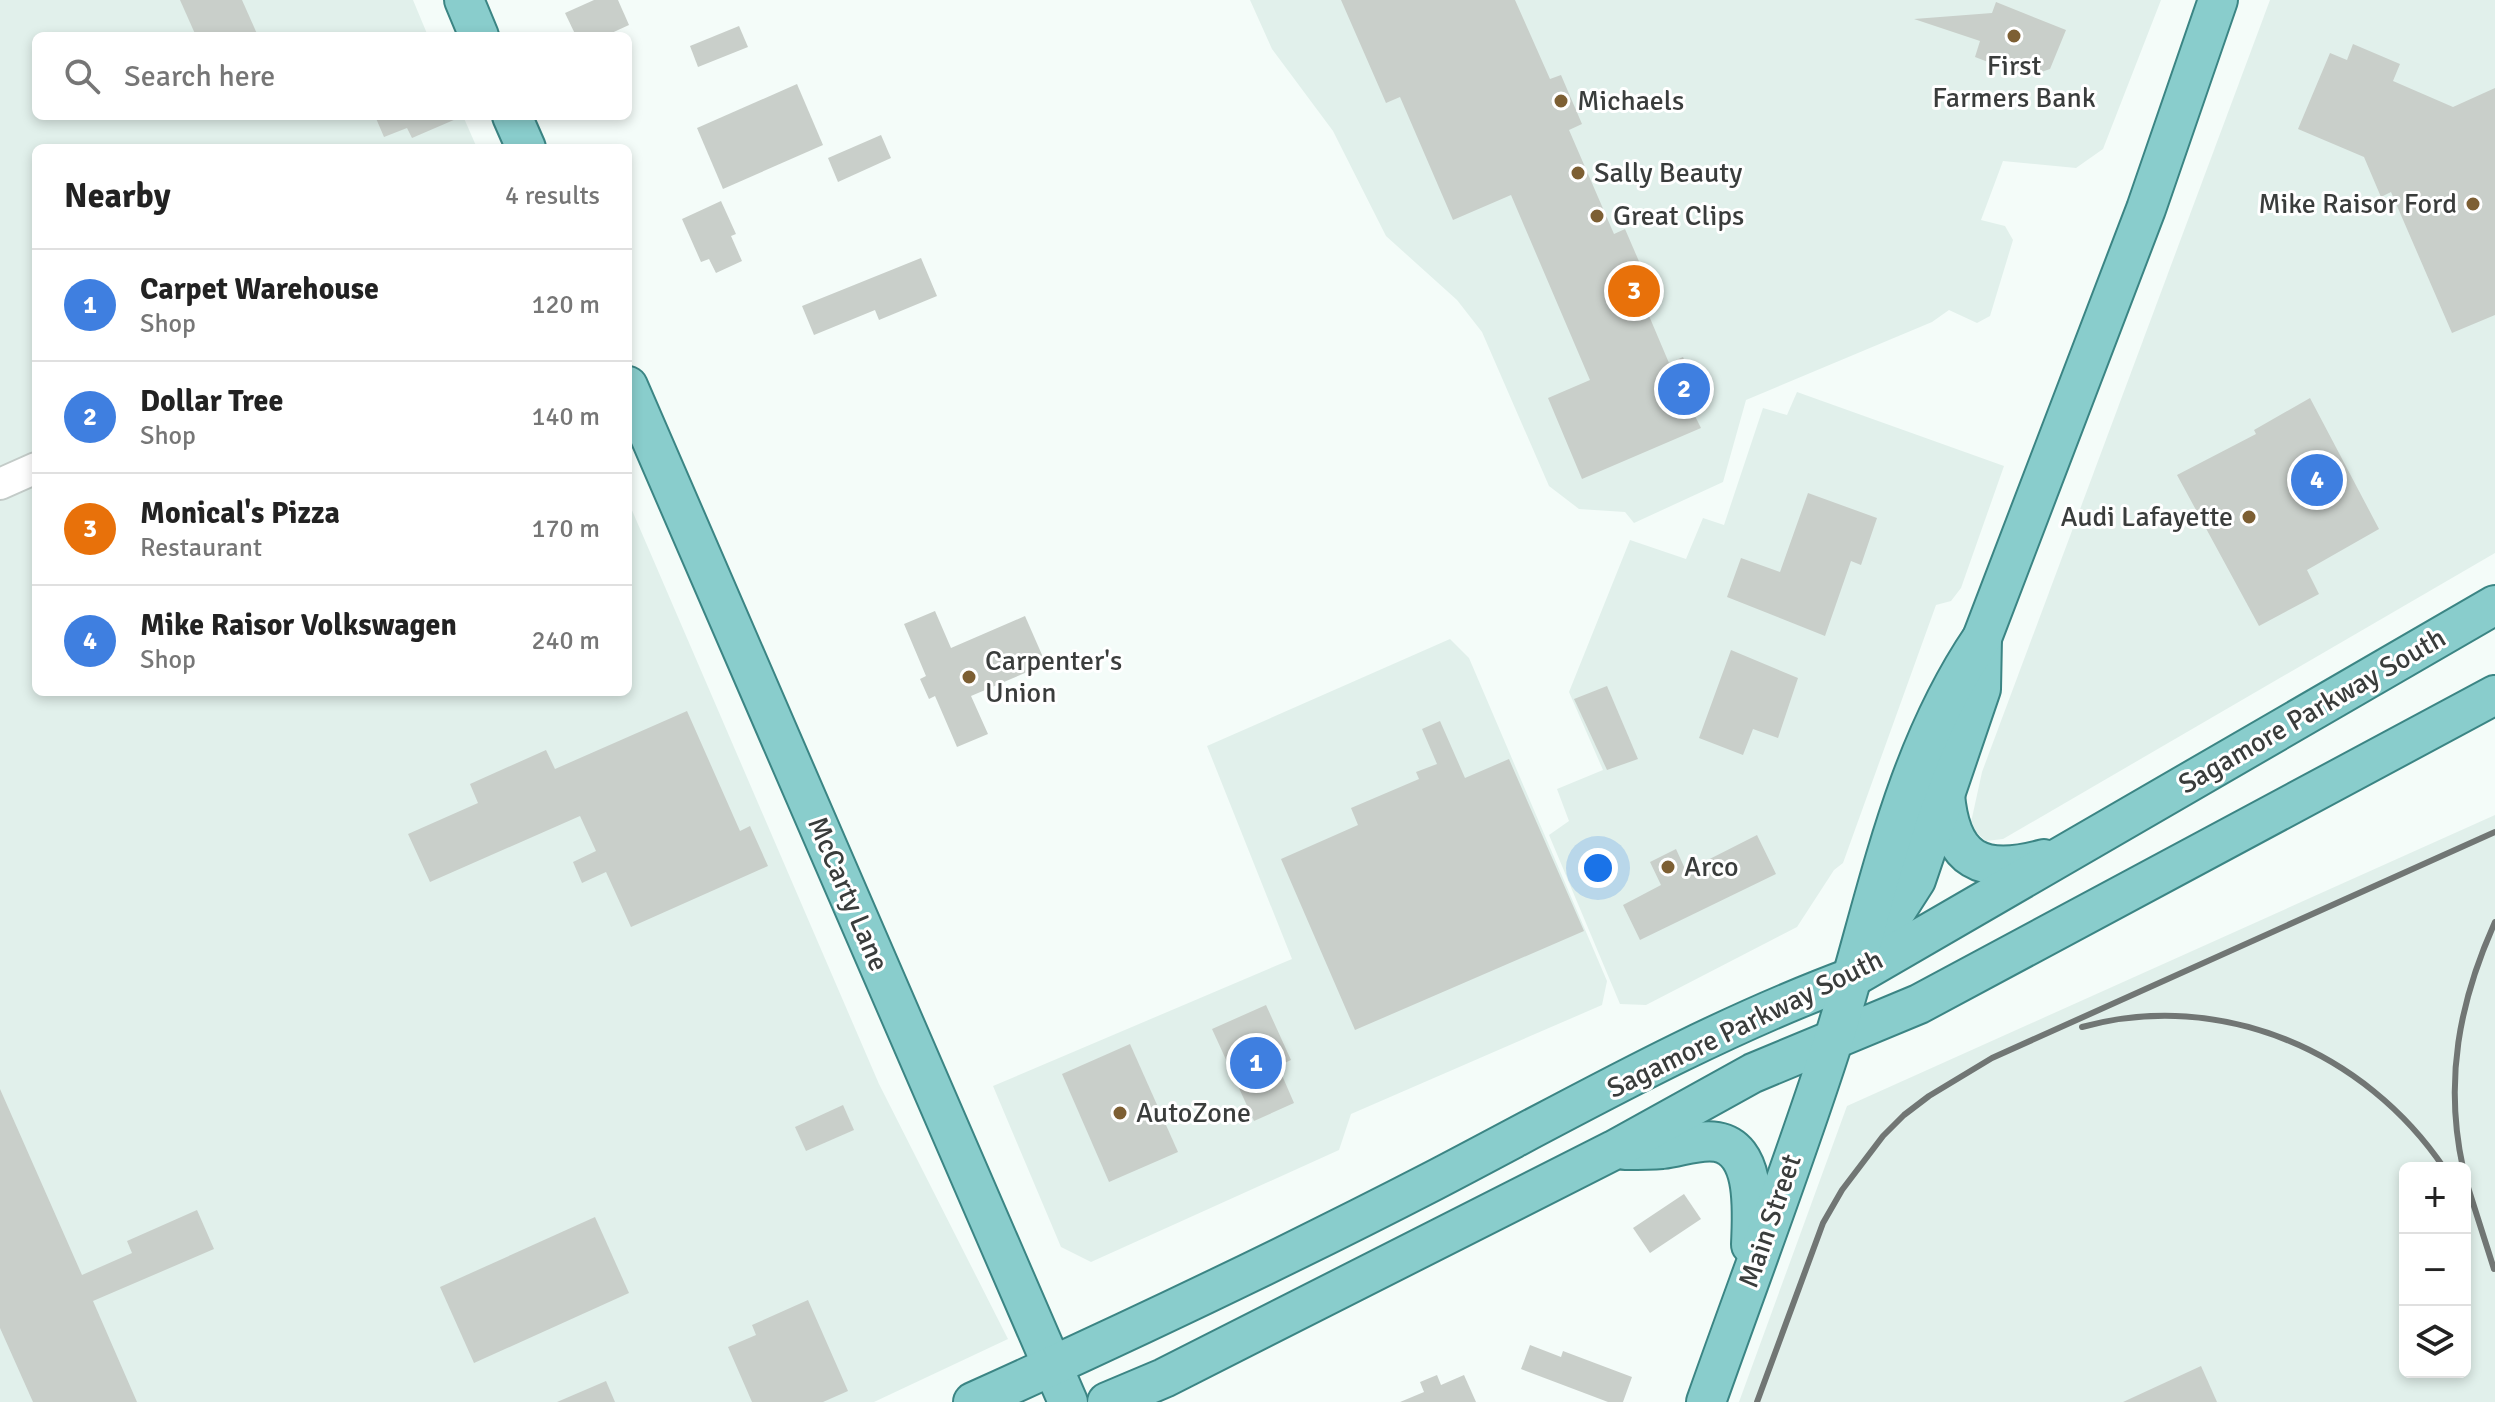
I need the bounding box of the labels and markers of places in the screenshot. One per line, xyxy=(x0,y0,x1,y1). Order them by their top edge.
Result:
marker: First Farmers Bank xyxy=(2005,27,2023,45)
place label: First Farmers Bank xyxy=(1932,49,2096,115)
place label: Michaels xyxy=(1577,84,1684,118)
marker: Michaels xyxy=(1552,92,1570,110)
place label: Sally Beauty xyxy=(1594,156,1742,190)
marker: Sally Beauty xyxy=(1569,164,1587,182)
place label: Mike Raisor Ford xyxy=(2258,187,2457,221)
marker: Mike Raisor Ford xyxy=(2464,195,2482,213)
place label: Great Clips xyxy=(1613,199,1744,233)
marker: Great Clips xyxy=(1588,207,1606,225)
pin: 3 xyxy=(1608,261,1660,321)
pin: 2 xyxy=(1658,359,1710,419)
pin: 4 xyxy=(2291,450,2343,510)
place label: Audi Lafayette xyxy=(2060,500,2233,534)
marker: Audi Lafayette xyxy=(2240,508,2258,526)
place label: Carpenter's Union xyxy=(985,644,1122,710)
marker: Carpenter's Union xyxy=(960,668,978,686)
place label: Arco xyxy=(1684,850,1739,884)
marker: Arco xyxy=(1659,858,1677,876)
pin: 1 xyxy=(1230,1033,1282,1093)
place label: AutoZone xyxy=(1136,1096,1251,1130)
marker: AutoZone xyxy=(1111,1104,1129,1122)

